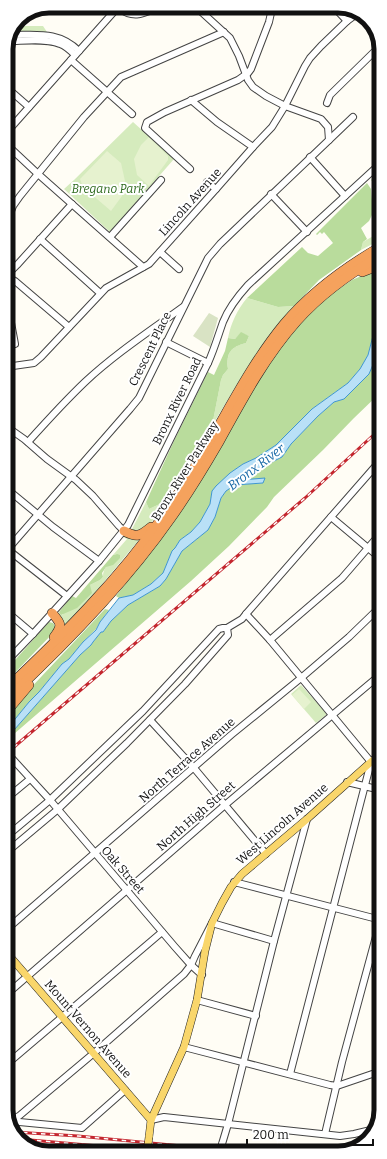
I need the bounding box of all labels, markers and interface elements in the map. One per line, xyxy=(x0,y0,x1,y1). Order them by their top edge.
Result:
street label: Lincoln Avenue xyxy=(156,165,224,239)
park label: Bregano Park xyxy=(71,182,145,196)
street label: Crescent Place xyxy=(126,310,174,388)
street label: Bronx River Road xyxy=(150,355,204,447)
street label: Bronx River Parkway xyxy=(149,418,222,523)
water label: Bronx River xyxy=(225,440,288,493)
street label: North Terrace Avenue xyxy=(136,715,238,805)
street label: North High Street xyxy=(154,778,238,854)
street label: West Lincoln Avenue xyxy=(233,780,331,868)
street label: Oak Street xyxy=(99,843,148,897)
street label: Mount Vernon Avenue xyxy=(42,977,134,1081)
scale bar xyxy=(247,1121,373,1147)
text: 200 m xyxy=(253,1128,289,1142)

